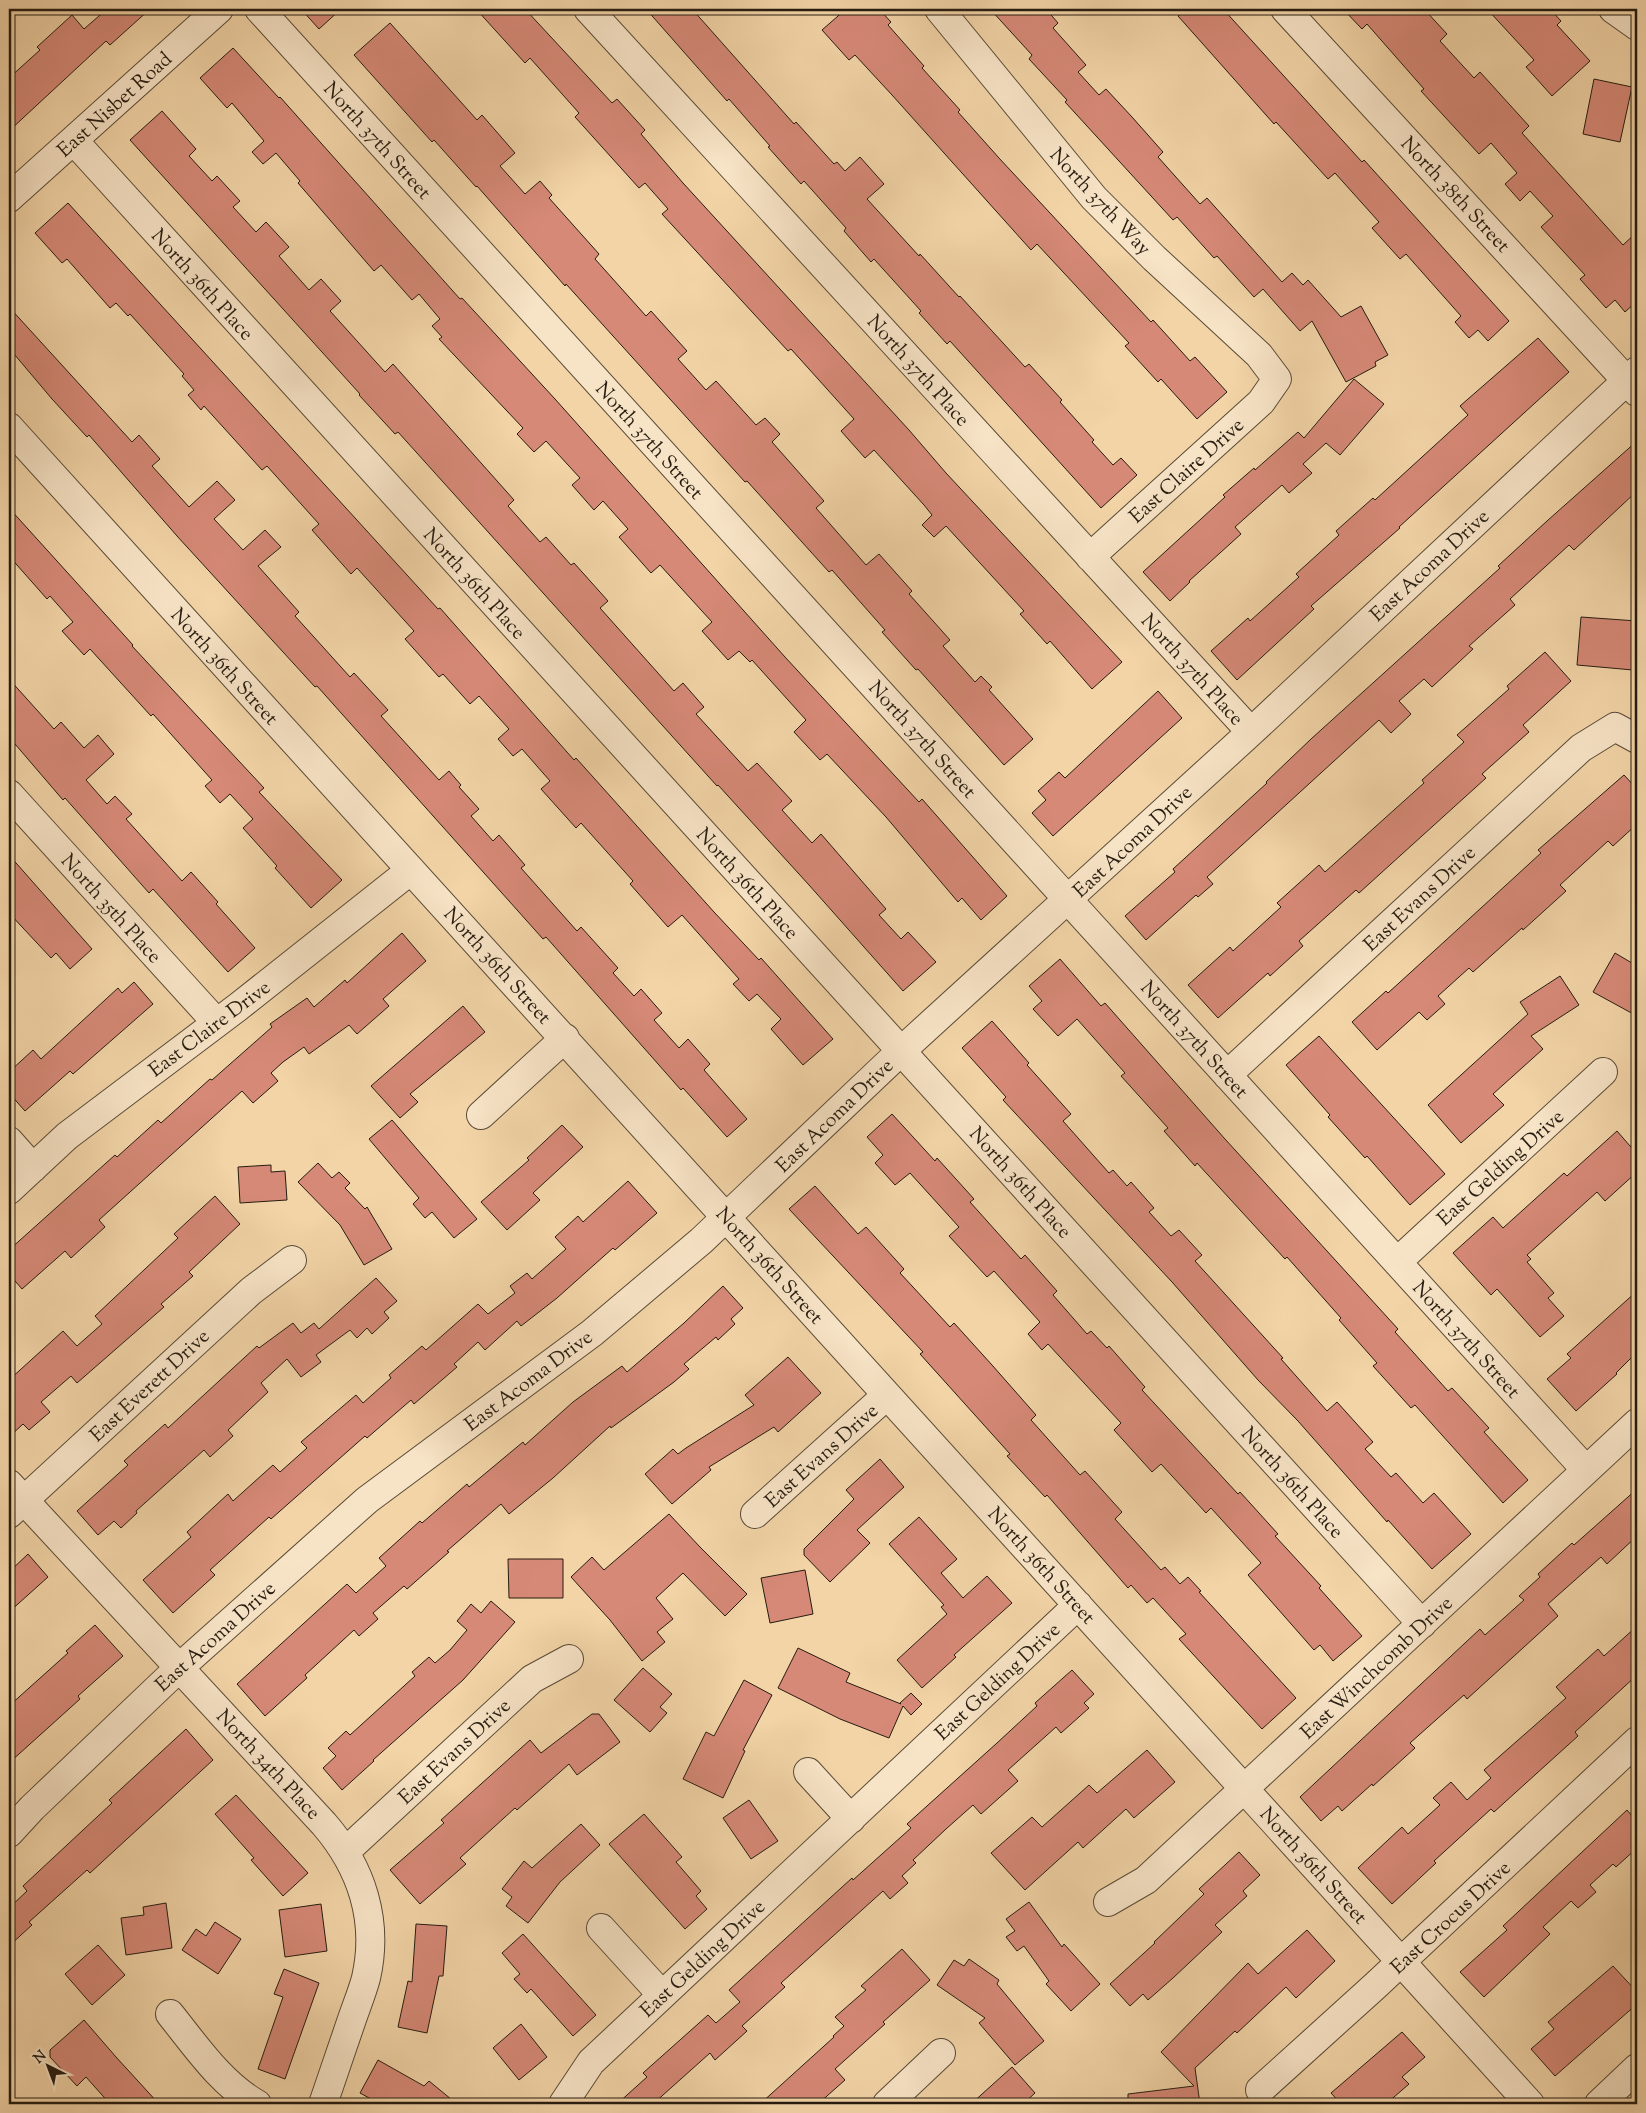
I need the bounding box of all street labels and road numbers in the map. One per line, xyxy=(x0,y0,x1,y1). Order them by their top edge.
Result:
street label: East Nisbet Road xyxy=(52,46,180,165)
street label: North 37th Street xyxy=(315,76,437,207)
street label: North 38th Street xyxy=(1393,131,1516,260)
street label: North 37th Way xyxy=(1042,142,1157,263)
street label: North 36th Place xyxy=(143,223,259,348)
street label: North 37th Place xyxy=(859,309,975,434)
street label: North 37th Street xyxy=(587,376,709,507)
street label: East Claire Drive xyxy=(1124,412,1252,531)
street label: East Acoma Drive xyxy=(1365,504,1497,630)
street label: North 36th Place xyxy=(415,522,531,647)
street label: North 36th Street xyxy=(162,603,284,733)
street label: North 37th Place xyxy=(1133,608,1249,733)
street label: North 37th Street xyxy=(860,675,982,806)
street label: East Acoma Drive xyxy=(1068,780,1200,906)
street label: North 36th Place xyxy=(688,822,804,947)
street label: East Evans Drive xyxy=(1358,840,1483,960)
street label: North 35th Place xyxy=(53,848,167,971)
street label: North 36th Street xyxy=(435,902,557,1032)
street label: East Claire Drive xyxy=(143,974,278,1086)
street label: North 37th Street xyxy=(1132,975,1254,1106)
street label: East Acoma Drive xyxy=(770,1053,901,1181)
street label: East Gelding Drive xyxy=(1432,1104,1572,1234)
street label: North 36th Place xyxy=(961,1121,1077,1246)
street label: North 36th Street xyxy=(707,1202,829,1332)
street label: North 37th Street xyxy=(1404,1275,1526,1406)
street label: East Everett Drive xyxy=(84,1324,217,1450)
street label: East Acoma Drive xyxy=(459,1324,600,1440)
street label: East Evans Drive xyxy=(759,1398,886,1516)
street label: North 36th Place xyxy=(1233,1421,1349,1546)
street label: North 36th Street xyxy=(979,1502,1101,1632)
street label: East Acoma Drive xyxy=(150,1576,283,1700)
street label: East Winchcomb Drive xyxy=(1295,1590,1460,1747)
street label: East Gelding Drive xyxy=(930,1617,1068,1749)
street label: East Evans Drive xyxy=(393,1693,518,1813)
street label: North 34th Place xyxy=(208,1704,326,1828)
street label: North 36th Street xyxy=(1251,1802,1373,1932)
street label: East Crocus Drive xyxy=(1385,1855,1518,1982)
street label: East Gelding Drive xyxy=(635,1894,773,2026)

